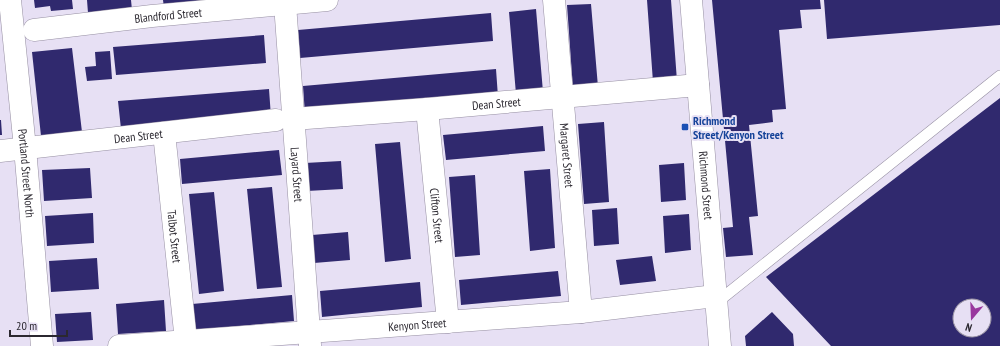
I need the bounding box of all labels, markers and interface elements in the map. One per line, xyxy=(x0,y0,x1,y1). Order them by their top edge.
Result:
street label: Blandford Street xyxy=(133,4,203,26)
street label: Dean Street xyxy=(471,93,522,112)
place label: Richmond Street/Kenyon Street xyxy=(693,113,784,142)
street label: Margaret Street xyxy=(557,122,578,189)
marker: Richmond Street/Kenyon Street xyxy=(680,122,690,132)
street label: Dean Street xyxy=(113,125,164,146)
street label: Portland Street North xyxy=(16,128,38,218)
street label: Layard Street xyxy=(288,147,307,203)
street label: Richmond Street xyxy=(696,150,717,221)
street label: Clifton Street xyxy=(427,187,448,244)
street label: Talbot Street xyxy=(165,209,185,264)
north arrow xyxy=(952,298,992,338)
scale bar xyxy=(10,312,67,338)
street label: Kenyon Street xyxy=(388,314,447,334)
text: 20 m xyxy=(16,318,37,333)
text: N xyxy=(964,320,974,335)

